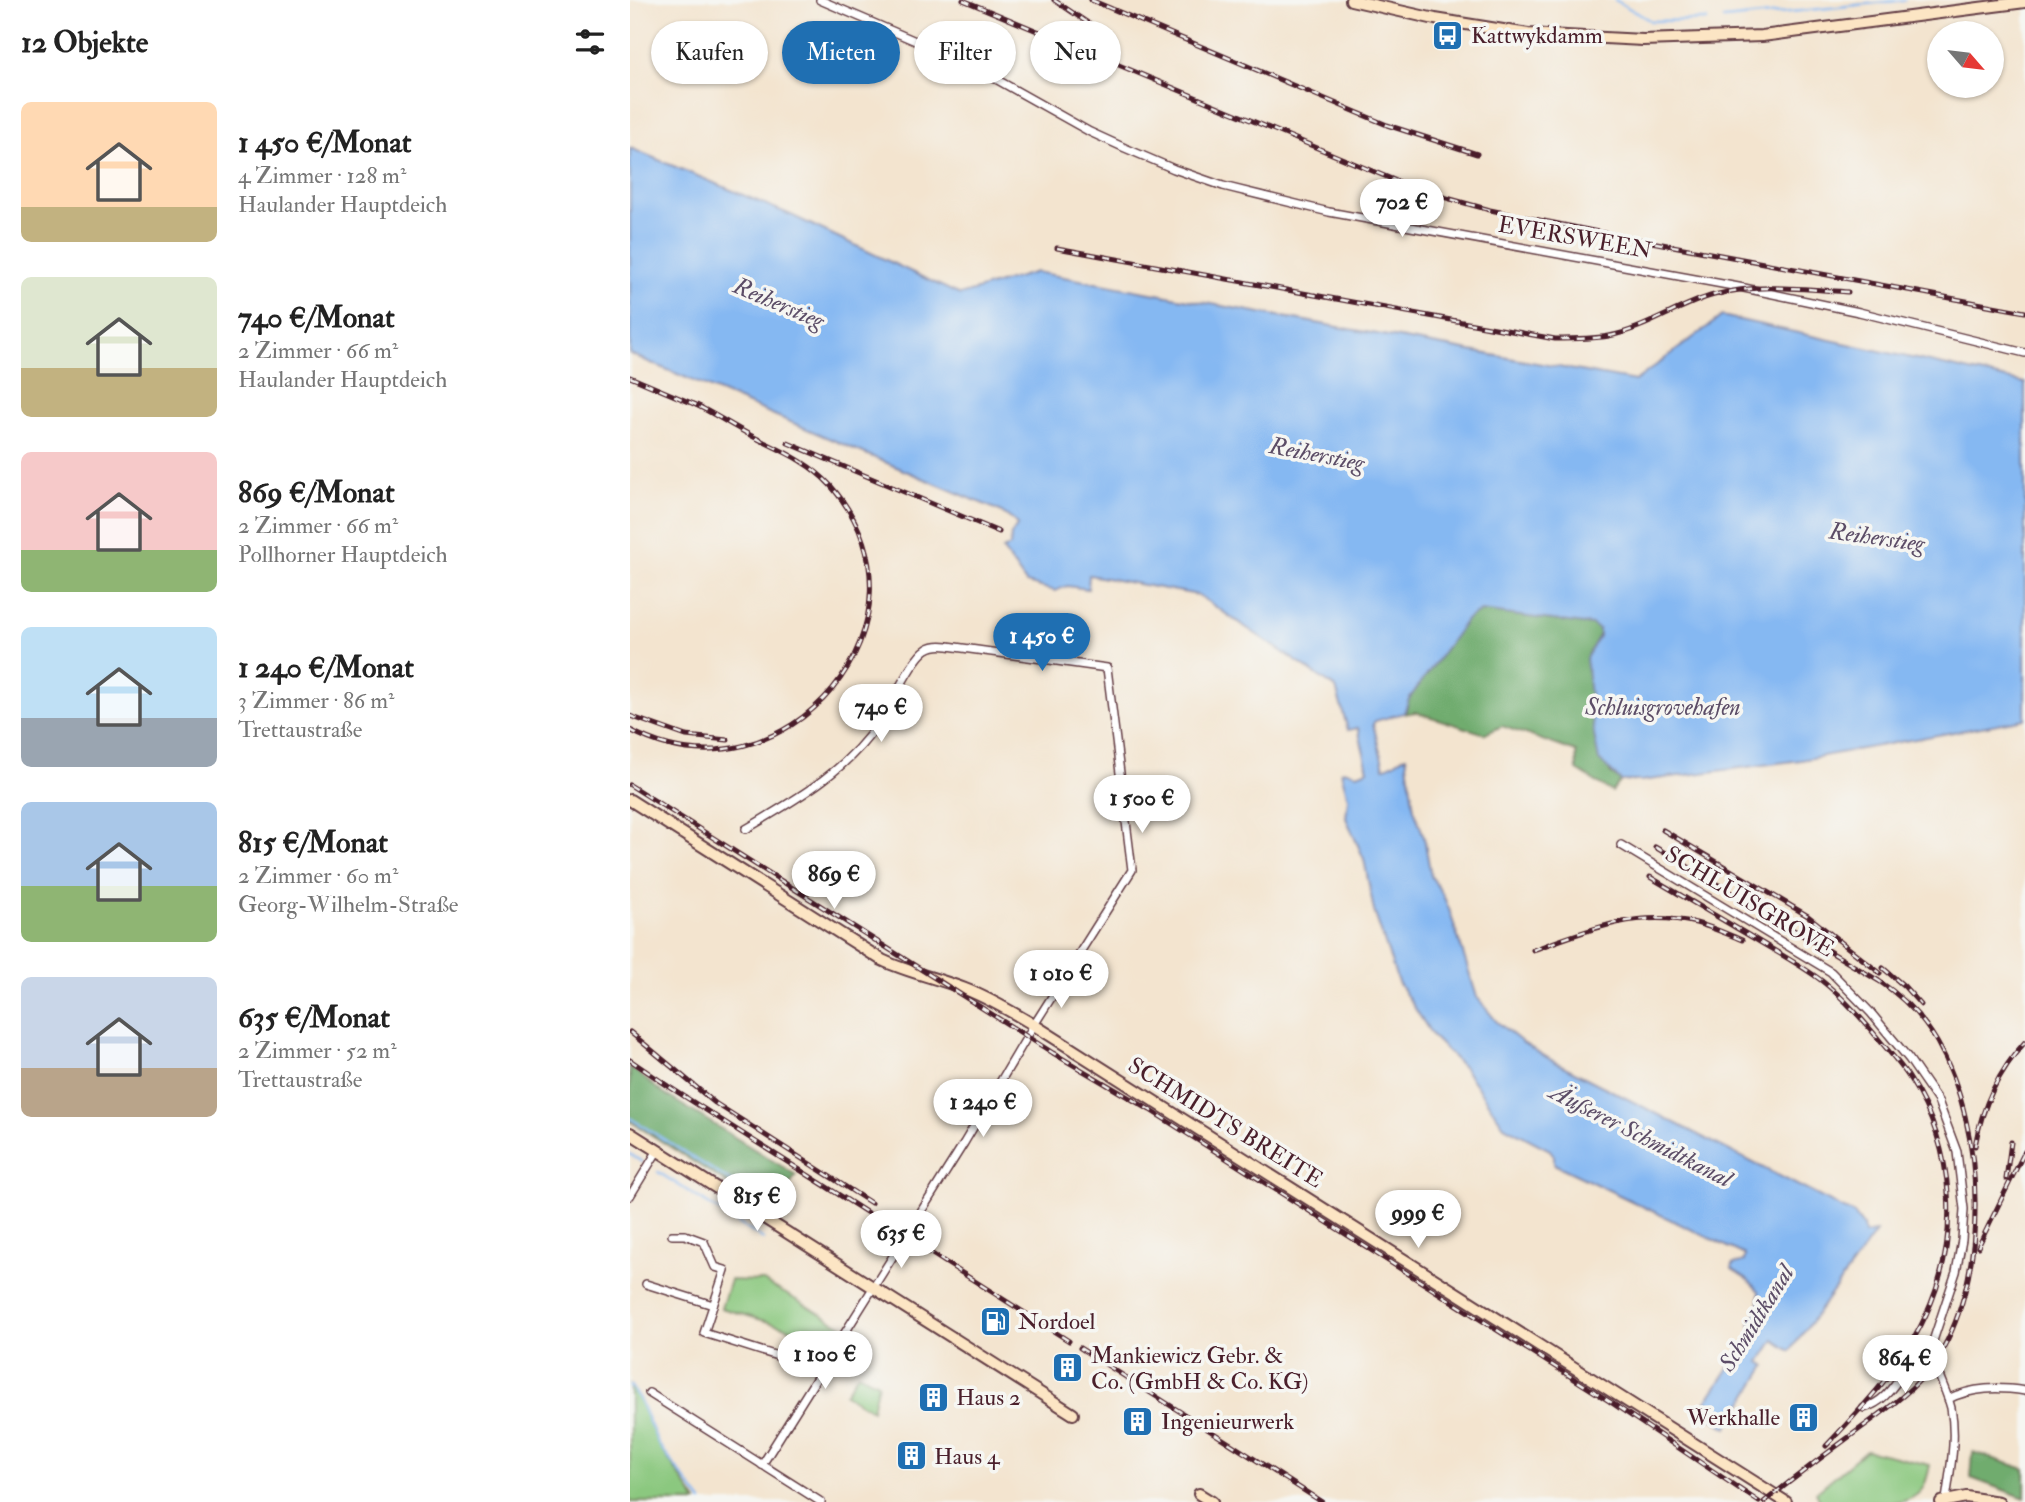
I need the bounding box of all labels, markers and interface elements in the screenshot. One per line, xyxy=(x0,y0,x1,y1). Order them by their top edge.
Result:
bus stop icon: Kattwykdamm xyxy=(1431,18,1465,52)
chip: Kaufen xyxy=(651,21,768,84)
chip: Mieten xyxy=(782,21,900,84)
chip: Filter xyxy=(914,21,1016,84)
chip: Neu xyxy=(1030,21,1121,84)
place label: Kattwykdamm xyxy=(1471,21,1603,50)
north arrow xyxy=(1927,21,2004,98)
map controls xyxy=(1927,21,2004,98)
icon: filters xyxy=(571,23,609,61)
text: 12 Objekte xyxy=(21,24,148,61)
text: 1 450 €/Monat xyxy=(238,124,412,161)
icon: home xyxy=(77,130,161,214)
text: 4 Zimmer · 128 m² xyxy=(238,161,406,190)
pin: 702 € xyxy=(1353,180,1451,239)
text: 702 € xyxy=(1376,187,1428,216)
text: Haulander Hauptdeich xyxy=(238,190,447,219)
street label: EVERSWEEN xyxy=(1496,210,1654,265)
water label: Reiherstieg xyxy=(728,270,830,337)
text: 740 €/Monat xyxy=(238,299,395,336)
icon: home xyxy=(77,305,161,389)
text: 2 Zimmer · 66 m² xyxy=(238,336,398,365)
text: Haulander Hauptdeich xyxy=(238,365,447,394)
water label: Reiherstieg xyxy=(1266,430,1368,479)
text: 869 €/Monat xyxy=(238,474,395,511)
icon: home xyxy=(77,480,161,564)
text: 2 Zimmer · 66 m² xyxy=(238,511,398,540)
water label: Reiherstieg xyxy=(1826,515,1928,560)
text: Pollhorner Hauptdeich xyxy=(238,540,448,569)
pin: 1 450 € xyxy=(977,614,1107,673)
text: 1 450 € xyxy=(1009,621,1075,650)
text: 1 240 €/Monat xyxy=(238,649,414,686)
icon: home xyxy=(77,655,161,739)
pin: 740 € xyxy=(832,684,930,744)
text: 3 Zimmer · 86 m² xyxy=(238,686,395,715)
text: 740 € xyxy=(855,692,907,721)
water label: Schluisgrovehafen xyxy=(1584,692,1741,723)
text: Trettaustraße xyxy=(238,715,362,744)
pin: 1 500 € xyxy=(1077,776,1207,835)
text: 1 500 € xyxy=(1110,783,1174,812)
text: 815 €/Monat xyxy=(238,824,388,861)
icon: home xyxy=(77,830,161,914)
street label: SCHLUISGROVE xyxy=(1660,839,1840,963)
pin: 869 € xyxy=(785,852,883,911)
text: 869 € xyxy=(808,859,860,888)
text: 2 Zimmer · 60 m² xyxy=(238,861,398,890)
text: Georg-Wilhelm-Straße xyxy=(238,890,458,919)
pin: 1 010 € xyxy=(996,950,1126,1010)
text: 1 010 € xyxy=(1030,958,1092,987)
text: 635 €/Monat xyxy=(238,999,390,1036)
icon: home xyxy=(77,1005,161,1089)
text: 2 Zimmer · 52 m² xyxy=(238,1036,397,1065)
street label: SCHMIDTS BREITE xyxy=(1123,1051,1329,1194)
text: Trettaustraße xyxy=(238,1065,362,1094)
water label: Äußerer Schmidtkanal xyxy=(1542,1075,1739,1196)
pin: 1 240 € xyxy=(918,1080,1048,1139)
text: 1 240 € xyxy=(949,1087,1017,1116)
pin: 815 € xyxy=(708,1174,806,1233)
text: 815 € xyxy=(733,1181,781,1210)
pin: 999 € xyxy=(1369,1190,1467,1250)
text: 999 € xyxy=(1391,1198,1445,1227)
pin: 635 € xyxy=(852,1210,950,1270)
text: 635 € xyxy=(877,1218,925,1247)
water label: Schmidtkanal xyxy=(1711,1257,1802,1378)
fuel station icon: Nordoel xyxy=(978,1304,1012,1338)
place label: Nordoel xyxy=(1018,1307,1096,1336)
pin: 1 100 € xyxy=(760,1332,890,1391)
pin: 864 € xyxy=(1856,1336,1954,1395)
text: 1 100 € xyxy=(793,1339,857,1368)
place label: Mankiewicz Gebr. & Co. (GmbH & Co. KG) xyxy=(1091,1341,1308,1396)
text: 864 € xyxy=(1878,1343,1932,1372)
building icon: Mankiewicz Gebr. & Co. (GmbH & Co. KG) xyxy=(1051,1351,1085,1385)
building icon: Haus 2 xyxy=(916,1380,950,1414)
place label: Haus 2 xyxy=(956,1383,1021,1412)
building icon: Werkhalle xyxy=(1786,1400,1820,1434)
place label: Werkhalle xyxy=(1686,1403,1780,1432)
building icon: Ingenieurwerk xyxy=(1121,1404,1155,1438)
place label: Ingenieurwerk xyxy=(1161,1407,1294,1436)
building icon: Haus 4 xyxy=(894,1439,928,1473)
place label: Haus 4 xyxy=(934,1442,1001,1471)

